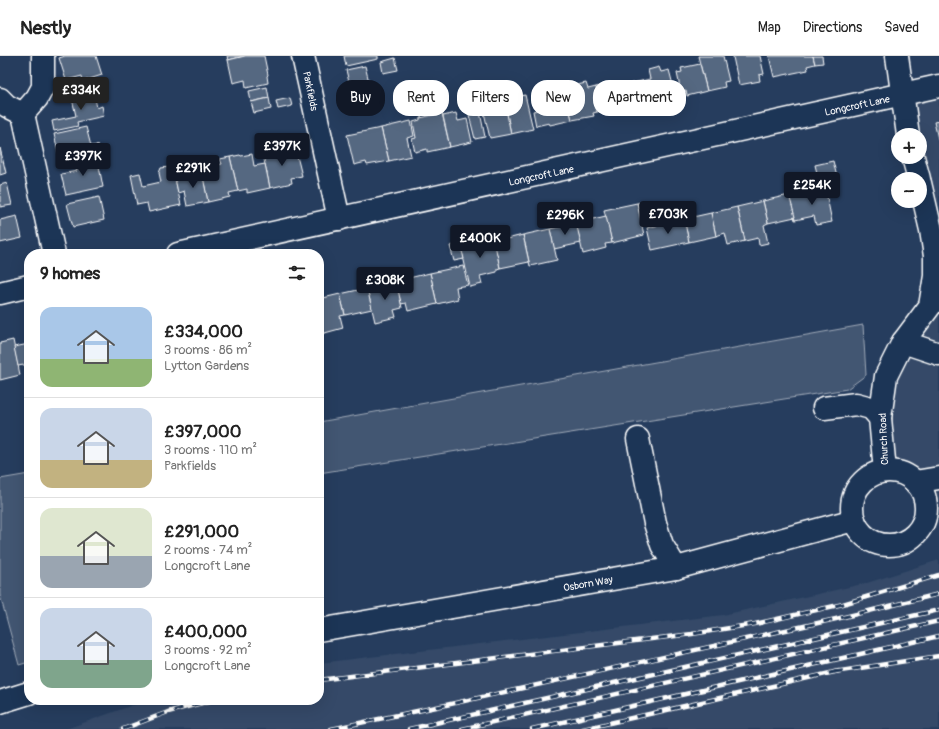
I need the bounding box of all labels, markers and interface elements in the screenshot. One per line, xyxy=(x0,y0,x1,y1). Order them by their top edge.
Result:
text: Nestly xyxy=(20,16,71,40)
text: Map xyxy=(758,19,781,36)
text: Directions xyxy=(803,19,862,36)
text: Saved xyxy=(884,19,919,36)
street label: Parkfields xyxy=(300,70,320,113)
pin: £334K xyxy=(53,77,109,111)
chip: Buy xyxy=(336,80,385,116)
chip: Rent xyxy=(393,80,449,116)
chip: Filters xyxy=(457,80,523,116)
chip: New xyxy=(531,80,585,116)
chip: Apartment xyxy=(593,80,686,116)
text: £334K xyxy=(62,82,100,98)
street label: Longcroft Lane xyxy=(824,93,891,119)
map controls xyxy=(891,128,927,208)
button: + xyxy=(891,128,927,164)
pin: £397K xyxy=(254,133,310,167)
text: £397K xyxy=(263,138,301,154)
pin: £397K xyxy=(55,143,111,177)
text: £397K xyxy=(64,148,102,164)
pin: £291K xyxy=(165,155,221,189)
text: £291K xyxy=(175,160,211,176)
street label: Longcroft Lane xyxy=(508,163,575,189)
pin: £254K xyxy=(784,172,840,206)
button: − xyxy=(891,172,927,208)
text: £254K xyxy=(793,177,831,193)
pin: £703K xyxy=(640,201,696,235)
pin: £296K xyxy=(537,202,593,236)
text: £703K xyxy=(648,206,688,222)
text: £296K xyxy=(546,207,584,223)
pin: £400K xyxy=(452,225,508,259)
text: £400K xyxy=(459,230,501,246)
icon: filters xyxy=(286,262,308,284)
text: 9 homes xyxy=(40,263,100,284)
pin: £308K xyxy=(357,267,413,301)
text: £308K xyxy=(366,272,404,288)
text: £334,000 xyxy=(164,321,243,342)
icon: home xyxy=(72,323,120,371)
text: 3 rooms · 86 m² xyxy=(164,342,252,358)
text: Lytton Gardens xyxy=(164,358,249,374)
street label: Church Road xyxy=(877,413,891,465)
text: £397,000 xyxy=(164,421,241,442)
icon: home xyxy=(72,424,120,472)
text: 3 rooms · 110 m² xyxy=(164,442,257,458)
text: Parkfields xyxy=(164,458,216,474)
text: £291,000 xyxy=(164,521,239,542)
icon: home xyxy=(72,524,120,572)
text: 2 rooms · 74 m² xyxy=(164,542,252,558)
text: Longcroft Lane xyxy=(164,558,250,574)
street label: Osborn Way xyxy=(563,574,615,594)
text: £400,000 xyxy=(164,621,247,642)
icon: home xyxy=(72,624,120,672)
text: 3 rooms · 92 m² xyxy=(164,642,252,658)
text: Longcroft Lane xyxy=(164,658,250,674)

